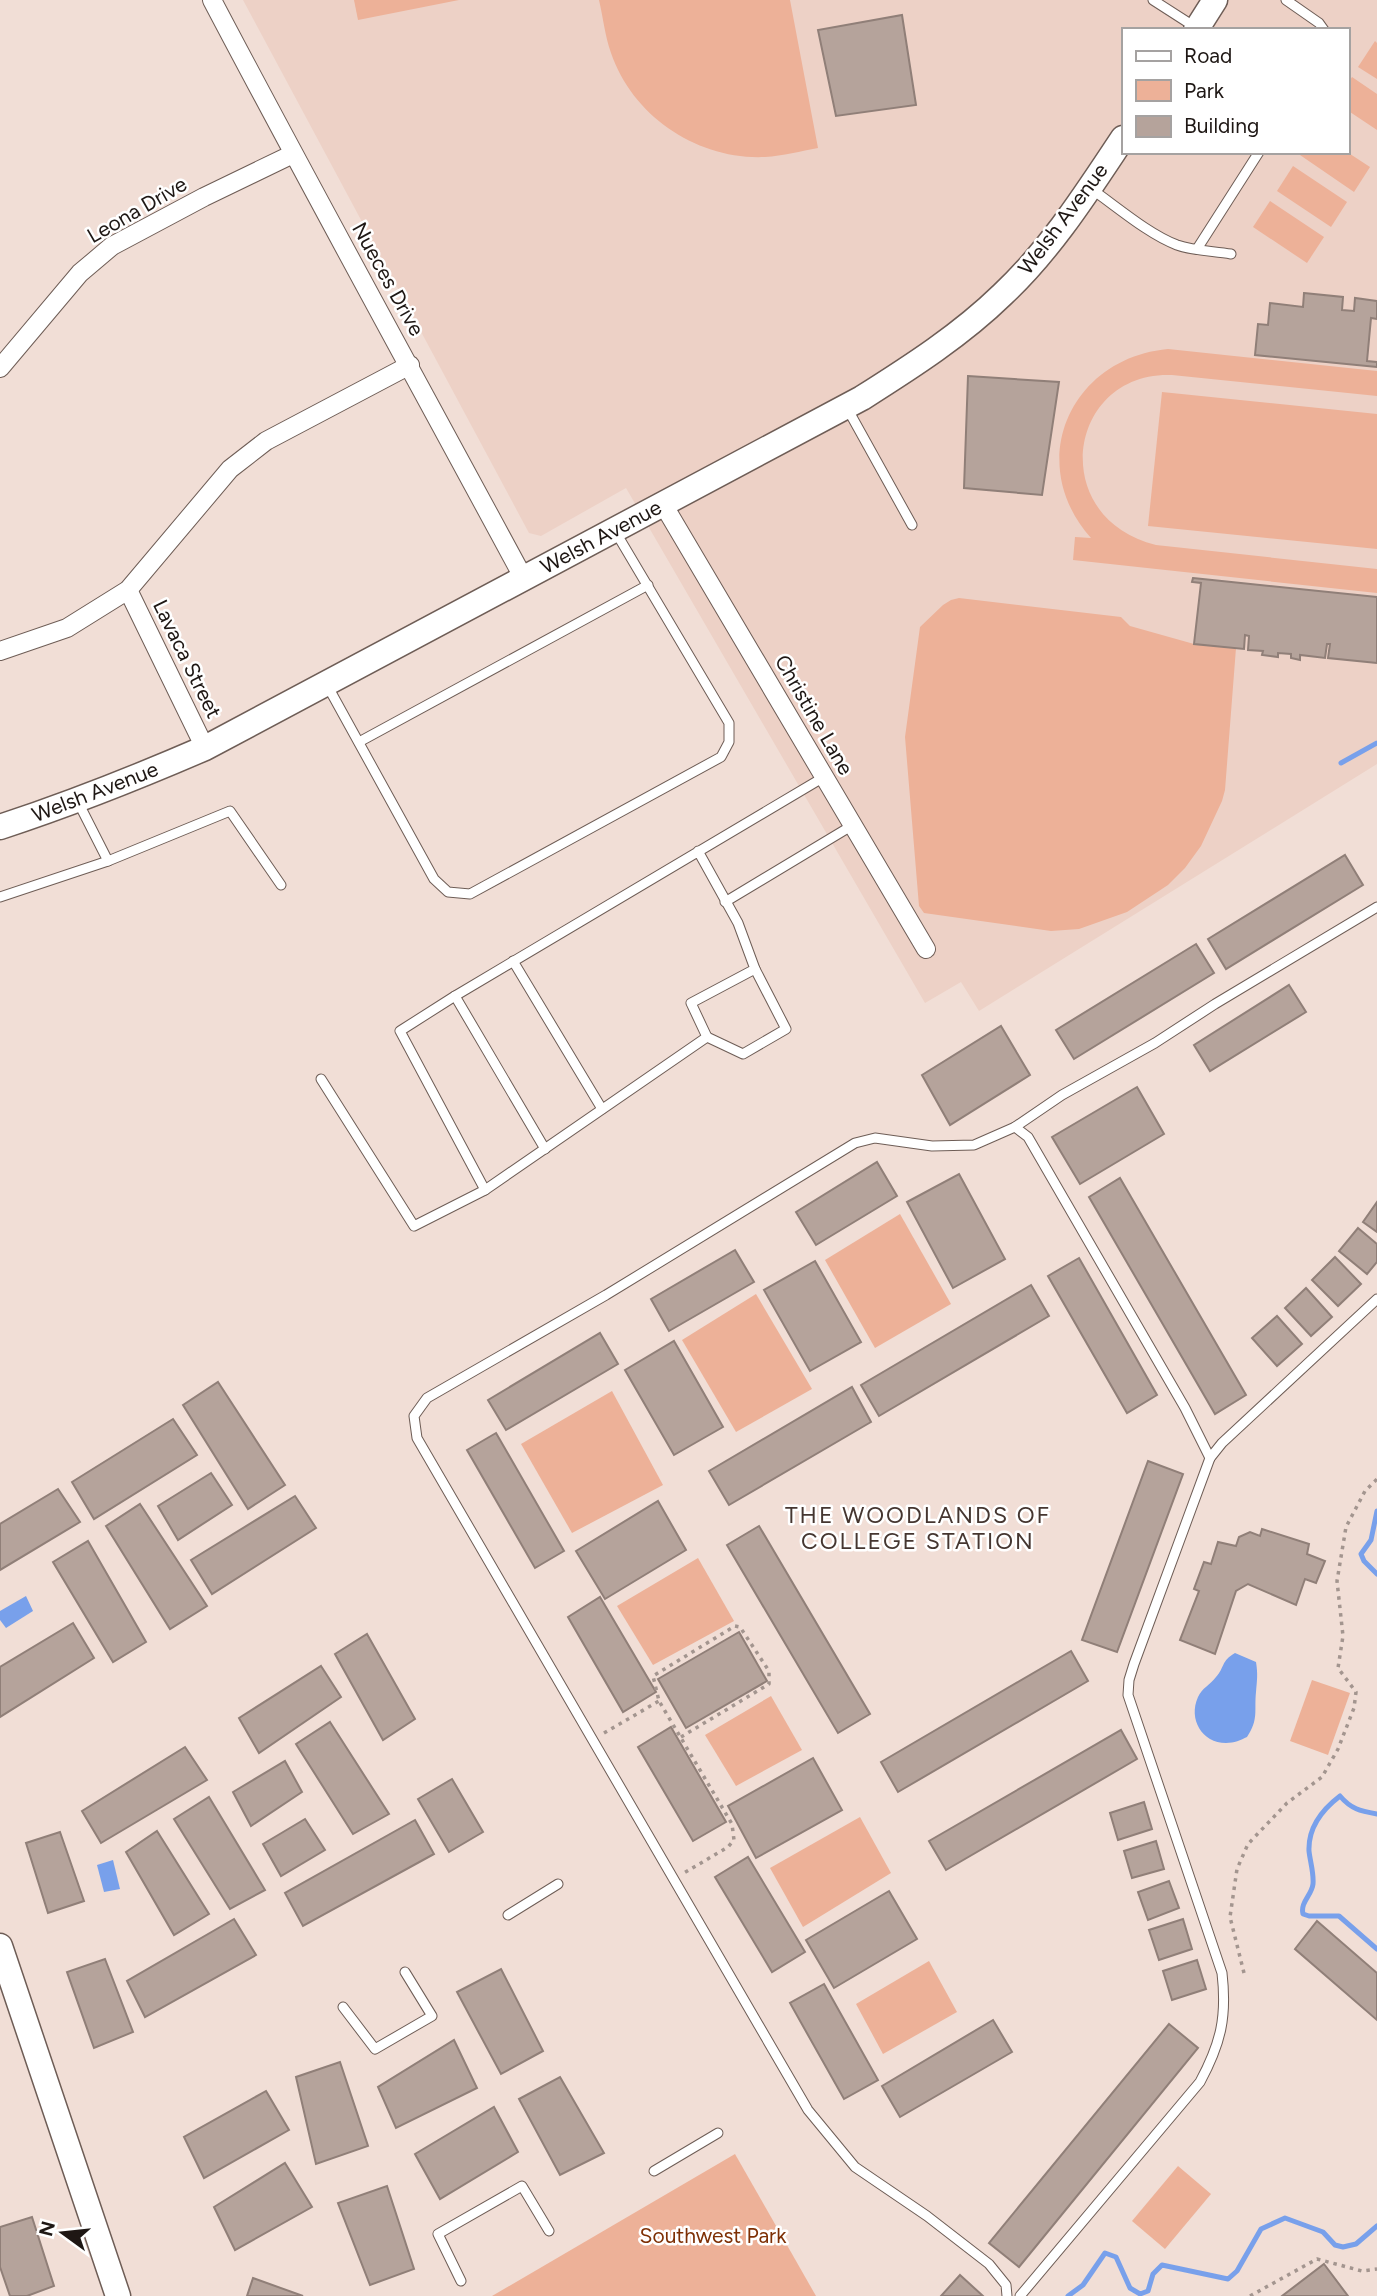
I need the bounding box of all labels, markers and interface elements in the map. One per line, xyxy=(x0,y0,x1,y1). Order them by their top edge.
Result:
legend xyxy=(1122,28,1349,154)
text: Road xyxy=(1184,43,1232,68)
text: Park xyxy=(1184,78,1225,103)
text: Building xyxy=(1184,113,1259,138)
street label: Welsh Avenue xyxy=(1013,158,1113,279)
street label: Leona Drive xyxy=(83,171,191,248)
street label: Nueces Drive xyxy=(347,218,430,340)
street label: Welsh Avenue xyxy=(536,494,665,579)
street label: Lavaca Street xyxy=(148,595,227,722)
street label: Christine Lane xyxy=(770,650,859,779)
street label: Welsh Avenue xyxy=(28,756,161,827)
district label: THE WOODLANDS OF COLLEGE STATION xyxy=(785,1501,1051,1555)
north arrow xyxy=(28,2198,98,2268)
text: N xyxy=(34,2219,60,2239)
park label: Southwest Park xyxy=(640,2223,787,2248)

